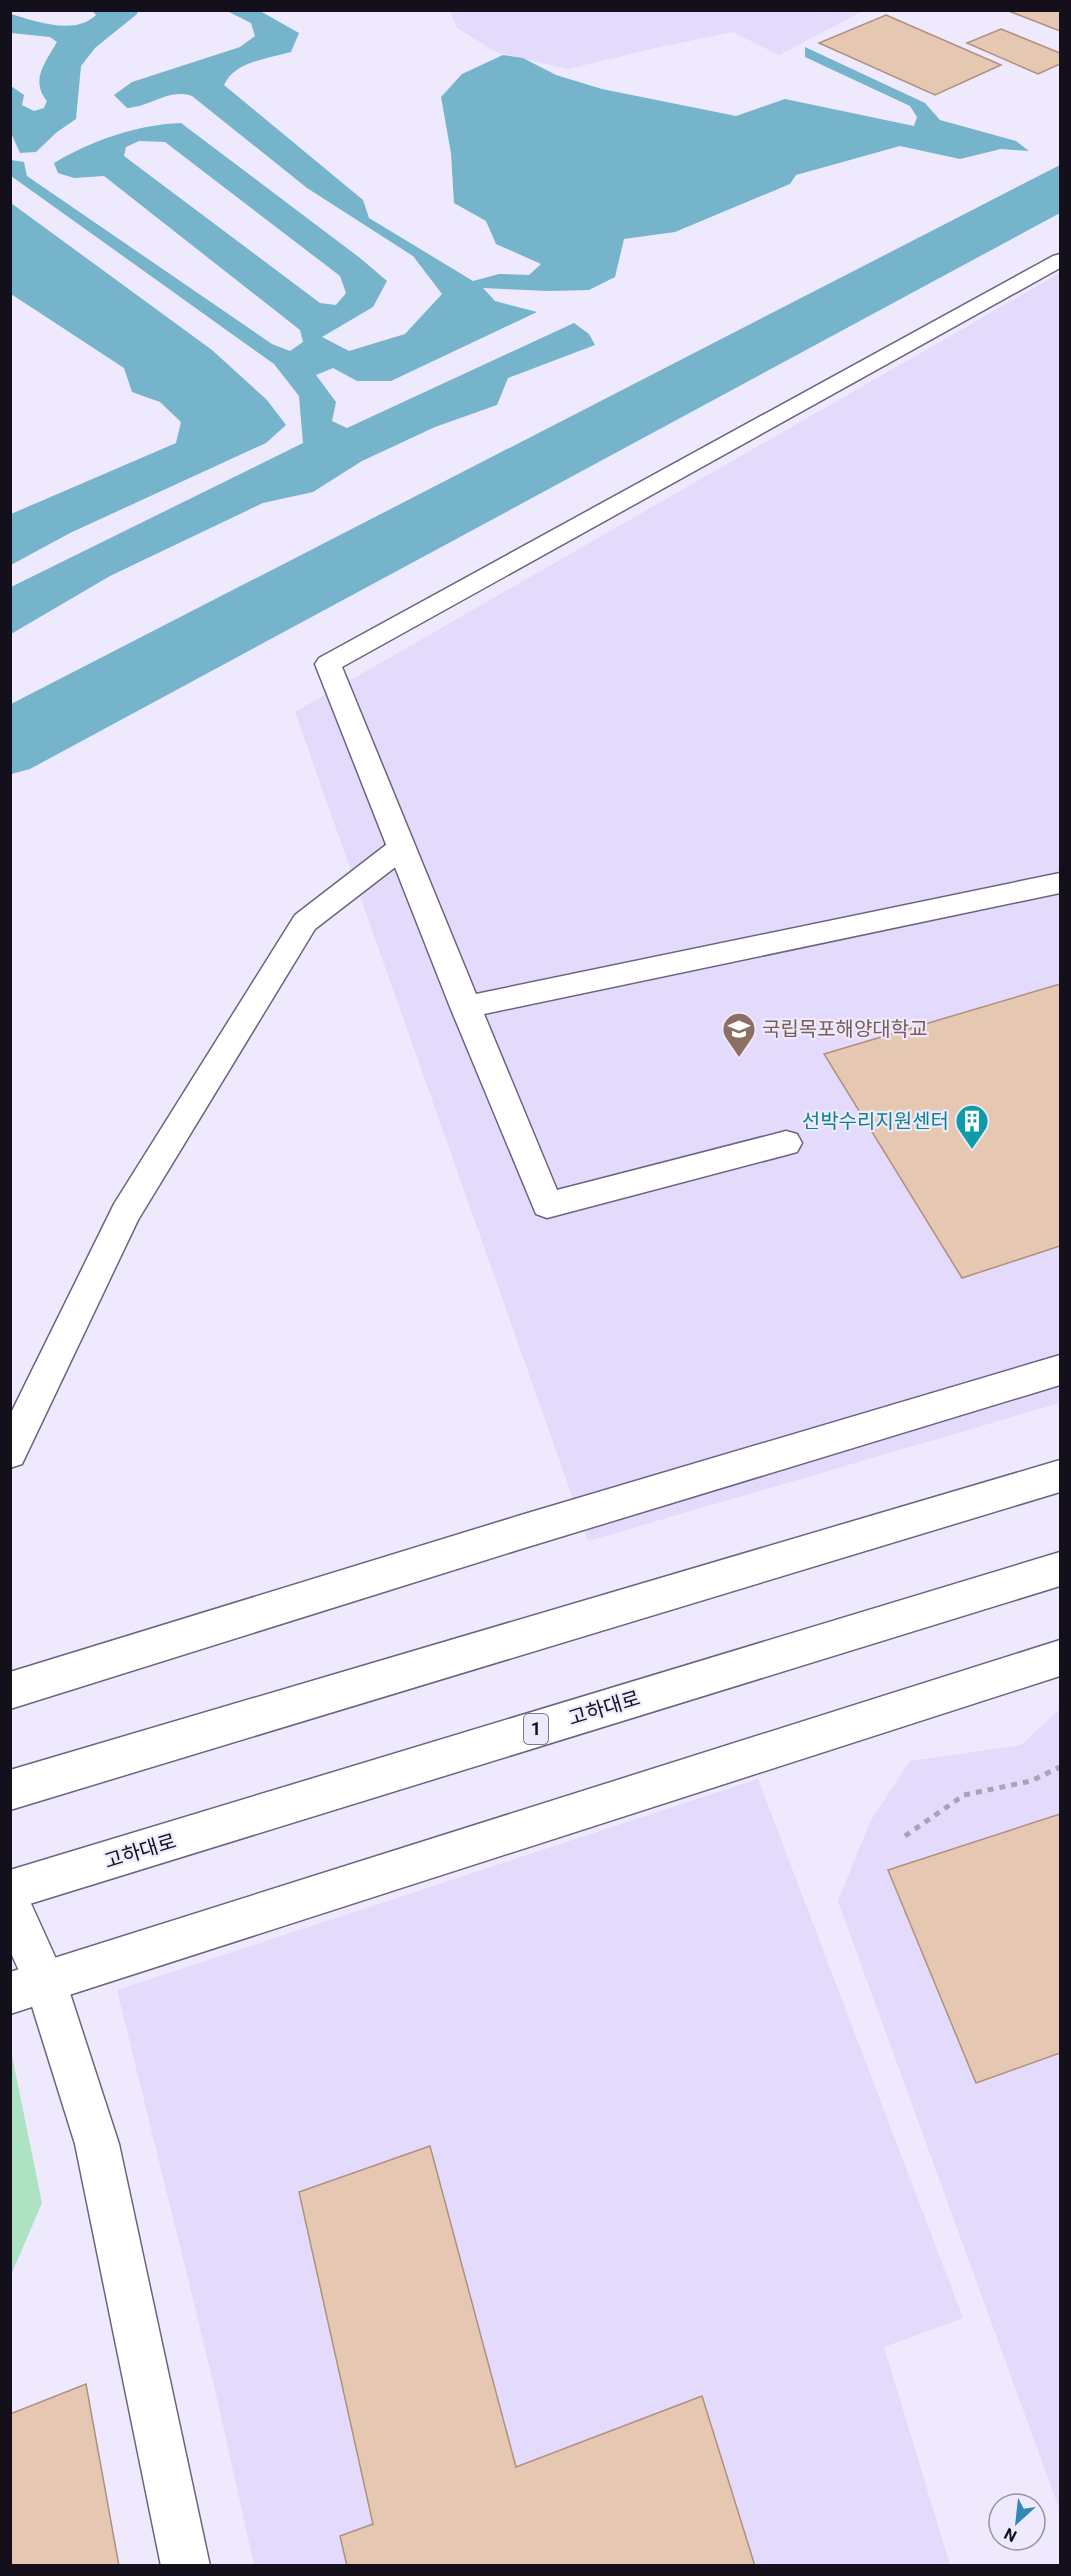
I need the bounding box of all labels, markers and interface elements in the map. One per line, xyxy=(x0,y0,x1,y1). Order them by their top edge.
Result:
school or university icon: 국립목포해양대학교 xyxy=(721,1011,757,1058)
place label: 국립목포해양대학교 xyxy=(762,1017,928,1041)
building icon: 선박수리지원센터 xyxy=(954,1103,990,1150)
place label: 선박수리지원센터 xyxy=(802,1109,949,1133)
street label: 고하대로 xyxy=(565,1686,643,1730)
road number: 1 xyxy=(524,1714,548,1744)
street label: 고하대로 xyxy=(101,1829,179,1873)
north arrow xyxy=(987,2492,1047,2552)
text: N xyxy=(1001,2524,1020,2546)

